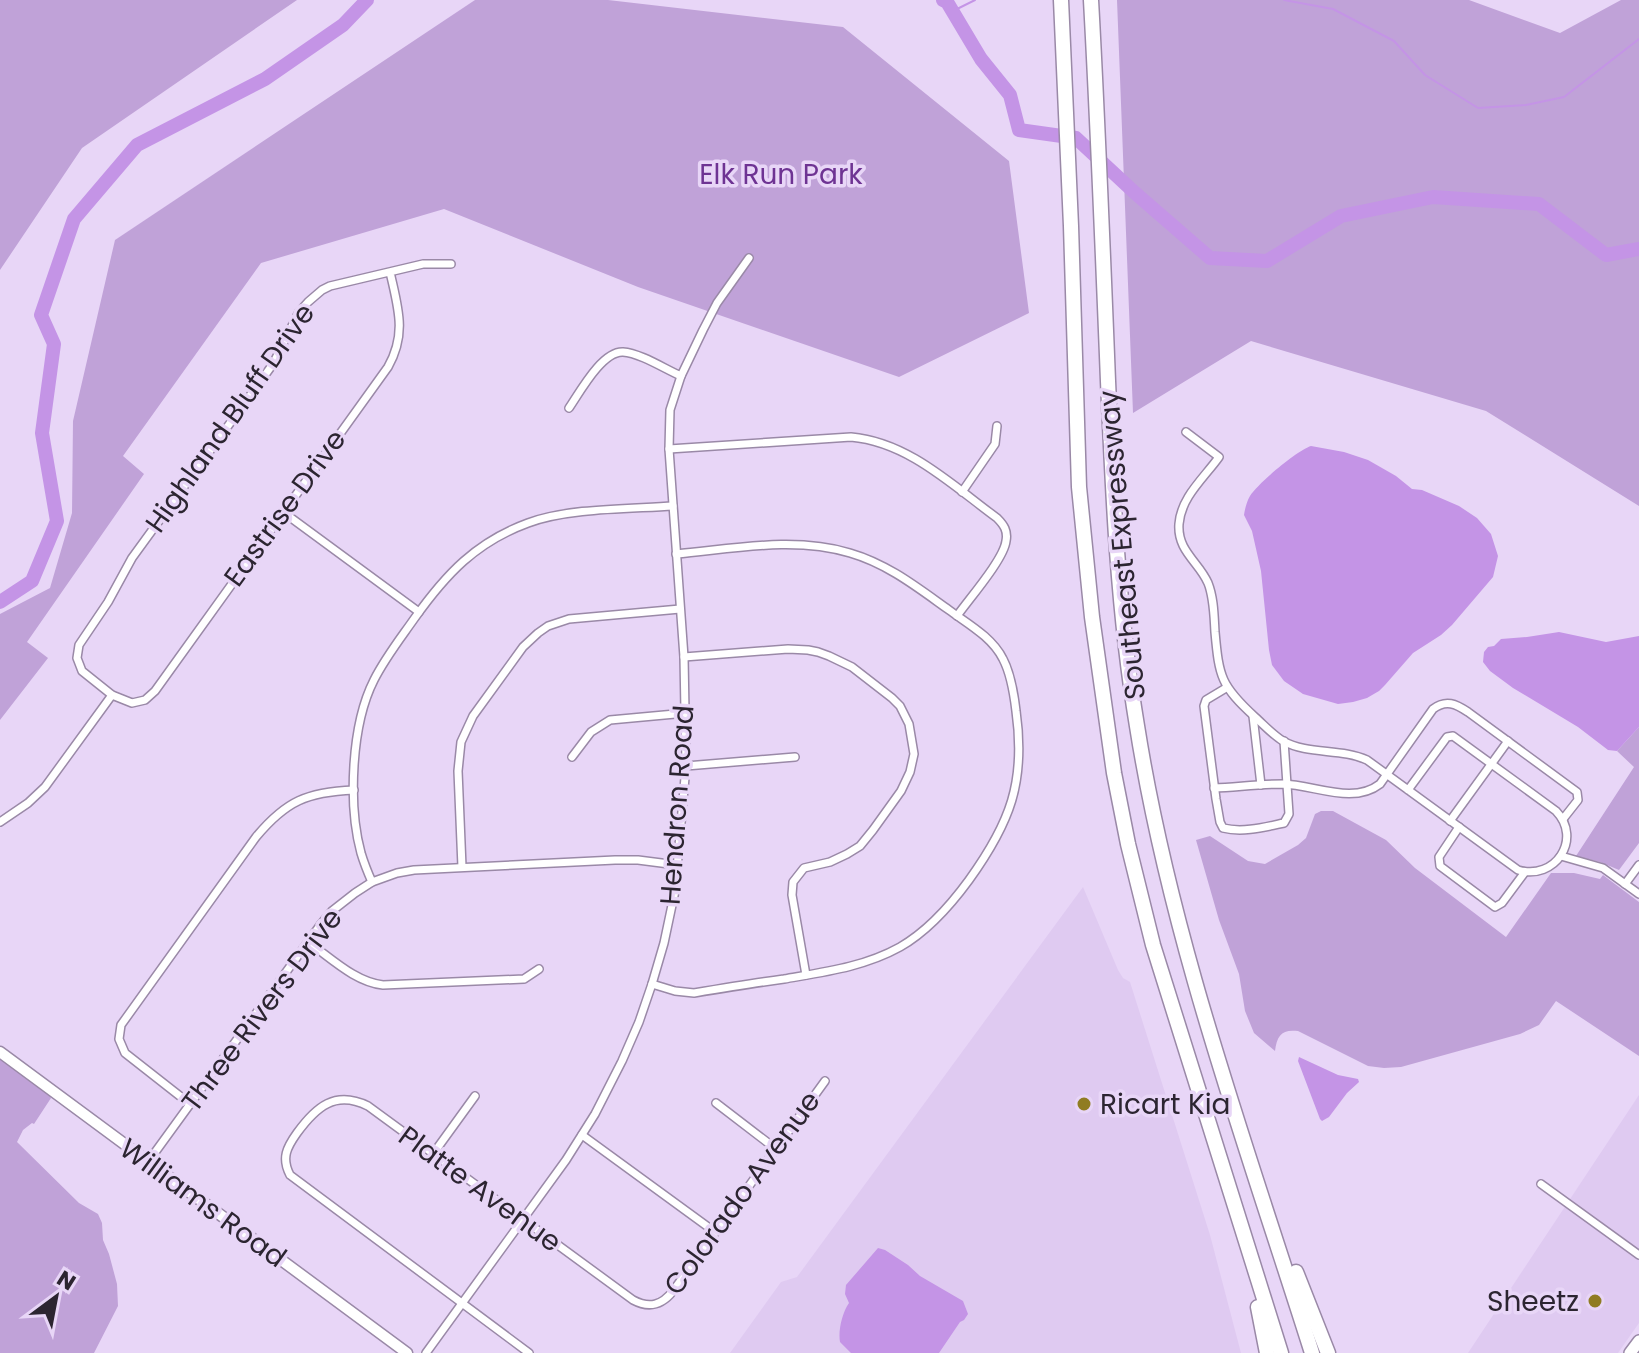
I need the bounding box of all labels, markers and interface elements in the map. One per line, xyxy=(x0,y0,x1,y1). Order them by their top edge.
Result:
park label: Elk Run Park xyxy=(699,155,863,194)
street label: Highland Bluff Drive xyxy=(136,296,324,540)
street label: Southeast Expressway xyxy=(1089,388,1155,701)
street label: Eastrise Drive xyxy=(215,422,355,594)
street label: Hendron Road xyxy=(651,704,703,906)
street label: Three Rivers Drive xyxy=(173,900,351,1120)
street label: Colorado Avenue xyxy=(655,1083,829,1303)
place label: Ricart Kia xyxy=(1100,1085,1231,1124)
marker: Ricart Kia xyxy=(1075,1095,1093,1113)
street label: Platte Avenue xyxy=(391,1117,569,1261)
street label: Williams Road xyxy=(112,1129,294,1277)
north arrow xyxy=(16,1257,96,1337)
text: N xyxy=(51,1263,82,1298)
place label: Sheetz xyxy=(1487,1282,1579,1321)
marker: Sheetz xyxy=(1586,1292,1604,1310)

